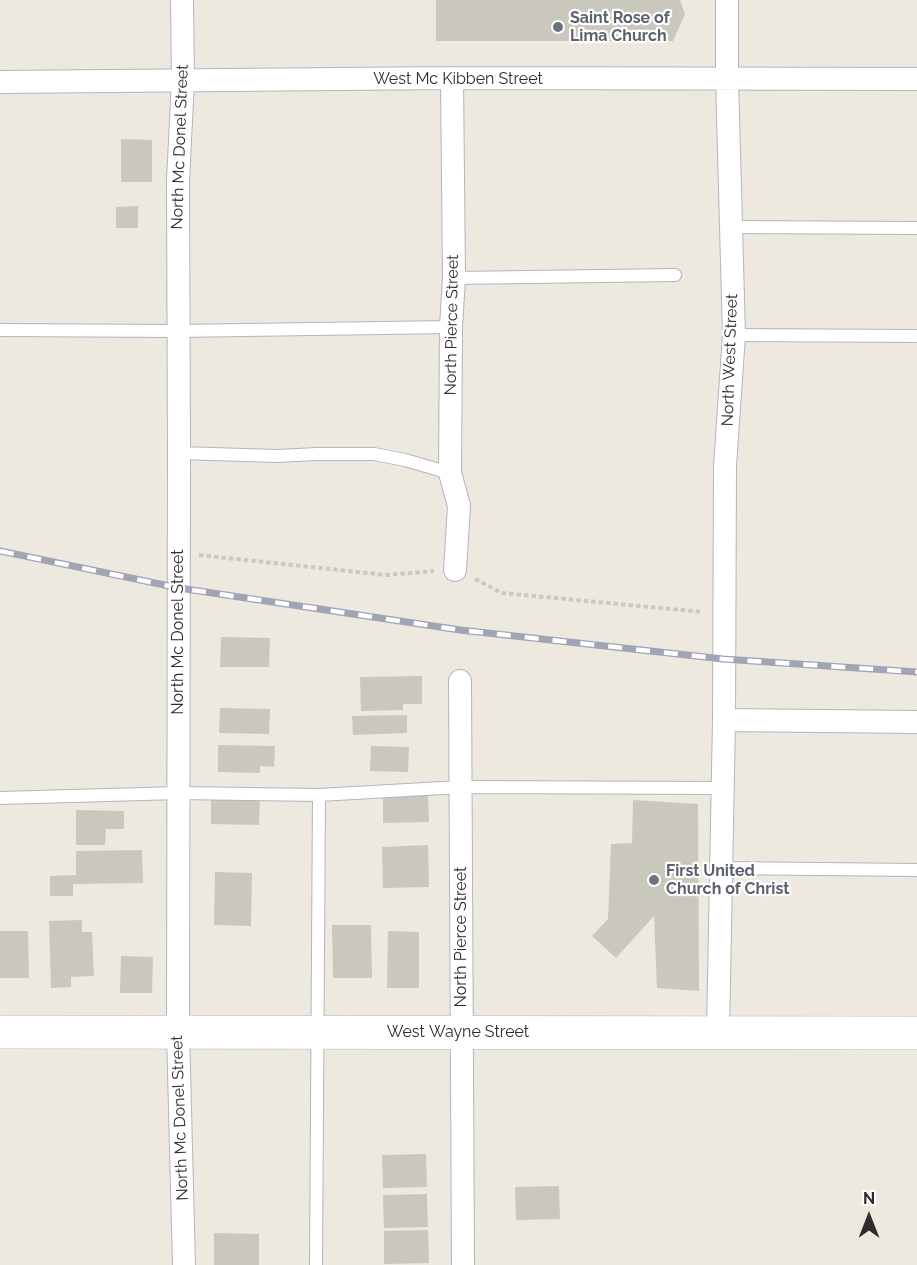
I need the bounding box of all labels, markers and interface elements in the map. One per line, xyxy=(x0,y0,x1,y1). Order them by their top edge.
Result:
place label: Saint Rose of Lima Church xyxy=(570,8,670,46)
marker: Saint Rose of Lima Church xyxy=(551,20,565,34)
street label: North Mc Donel Street xyxy=(168,64,192,230)
street label: West Mc Kibben Street xyxy=(373,69,543,89)
street label: North Pierce Street xyxy=(441,254,463,396)
street label: North West Street xyxy=(718,293,742,427)
street label: North Mc Donel Street xyxy=(168,549,188,715)
place label: First United Church of Christ xyxy=(666,861,789,899)
street label: North Pierce Street xyxy=(451,867,471,1007)
marker: First United Church of Christ xyxy=(647,873,661,887)
street label: West Wayne Street xyxy=(387,1022,529,1042)
street label: North Mc Donel Street xyxy=(168,1035,192,1201)
north arrow xyxy=(839,1187,899,1247)
text: N xyxy=(863,1189,875,1208)

